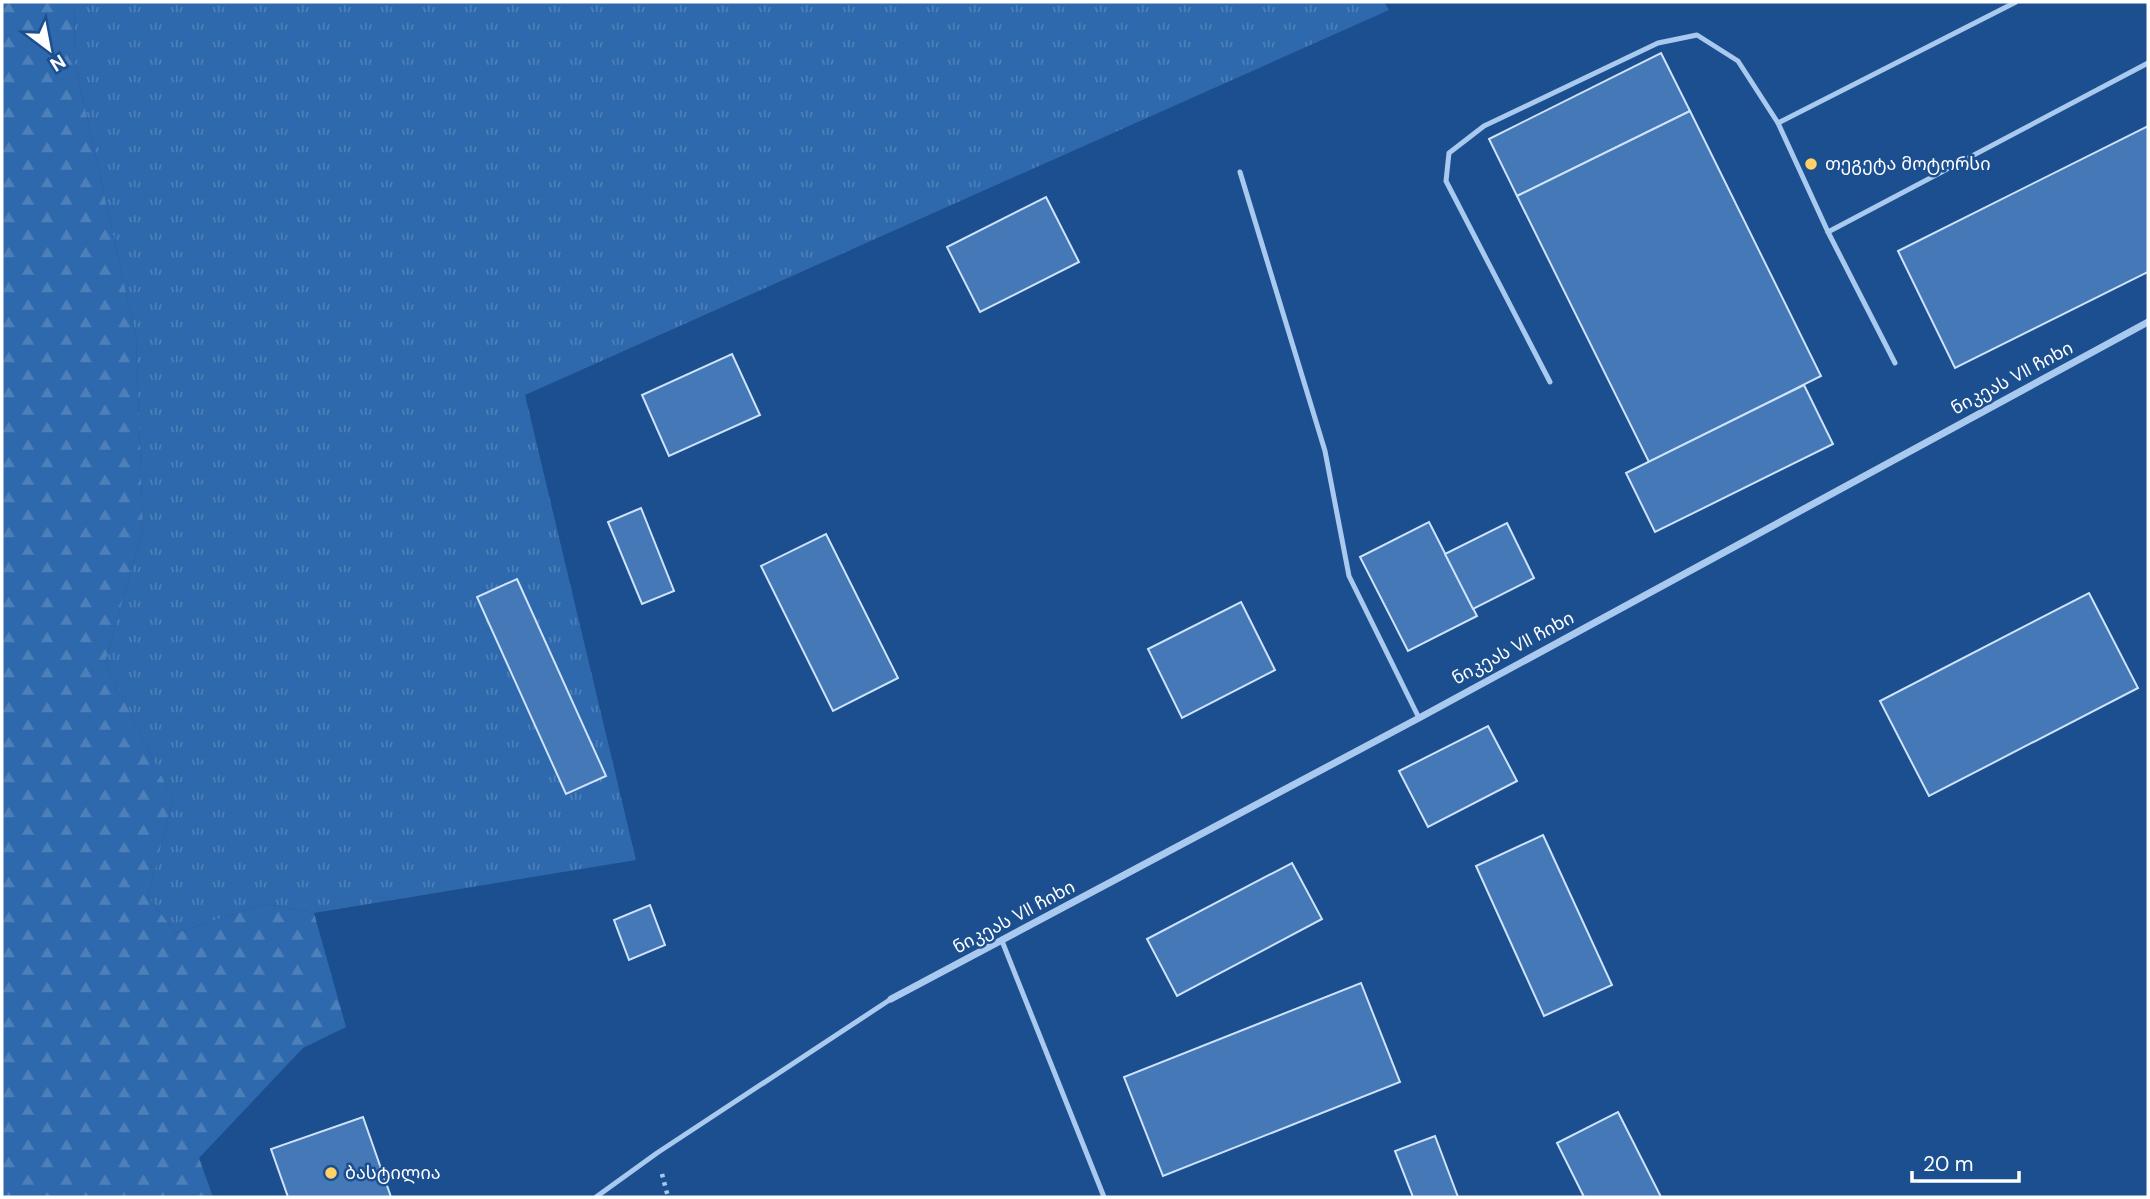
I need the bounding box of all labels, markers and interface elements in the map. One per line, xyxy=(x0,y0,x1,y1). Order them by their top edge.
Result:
north arrow xyxy=(14,14,84,84)
text: N xyxy=(45,49,70,77)
place label: თეგეტა მოტორსი xyxy=(1825,152,1991,176)
marker: თეგეტა მოტორსი xyxy=(1803,156,1819,172)
street label: ნიკეას VII ჩიხი xyxy=(1947,336,2077,420)
street label: ნიკეას VII ჩიხი xyxy=(1448,606,1578,690)
street label: ნიკეას VII ჩიხი xyxy=(949,875,1079,959)
scale bar xyxy=(1912,1140,2019,1184)
text: 20 m xyxy=(1923,1150,1974,1178)
place label: ბასტილია xyxy=(345,1161,441,1185)
marker: ბასტილია xyxy=(323,1165,339,1181)

